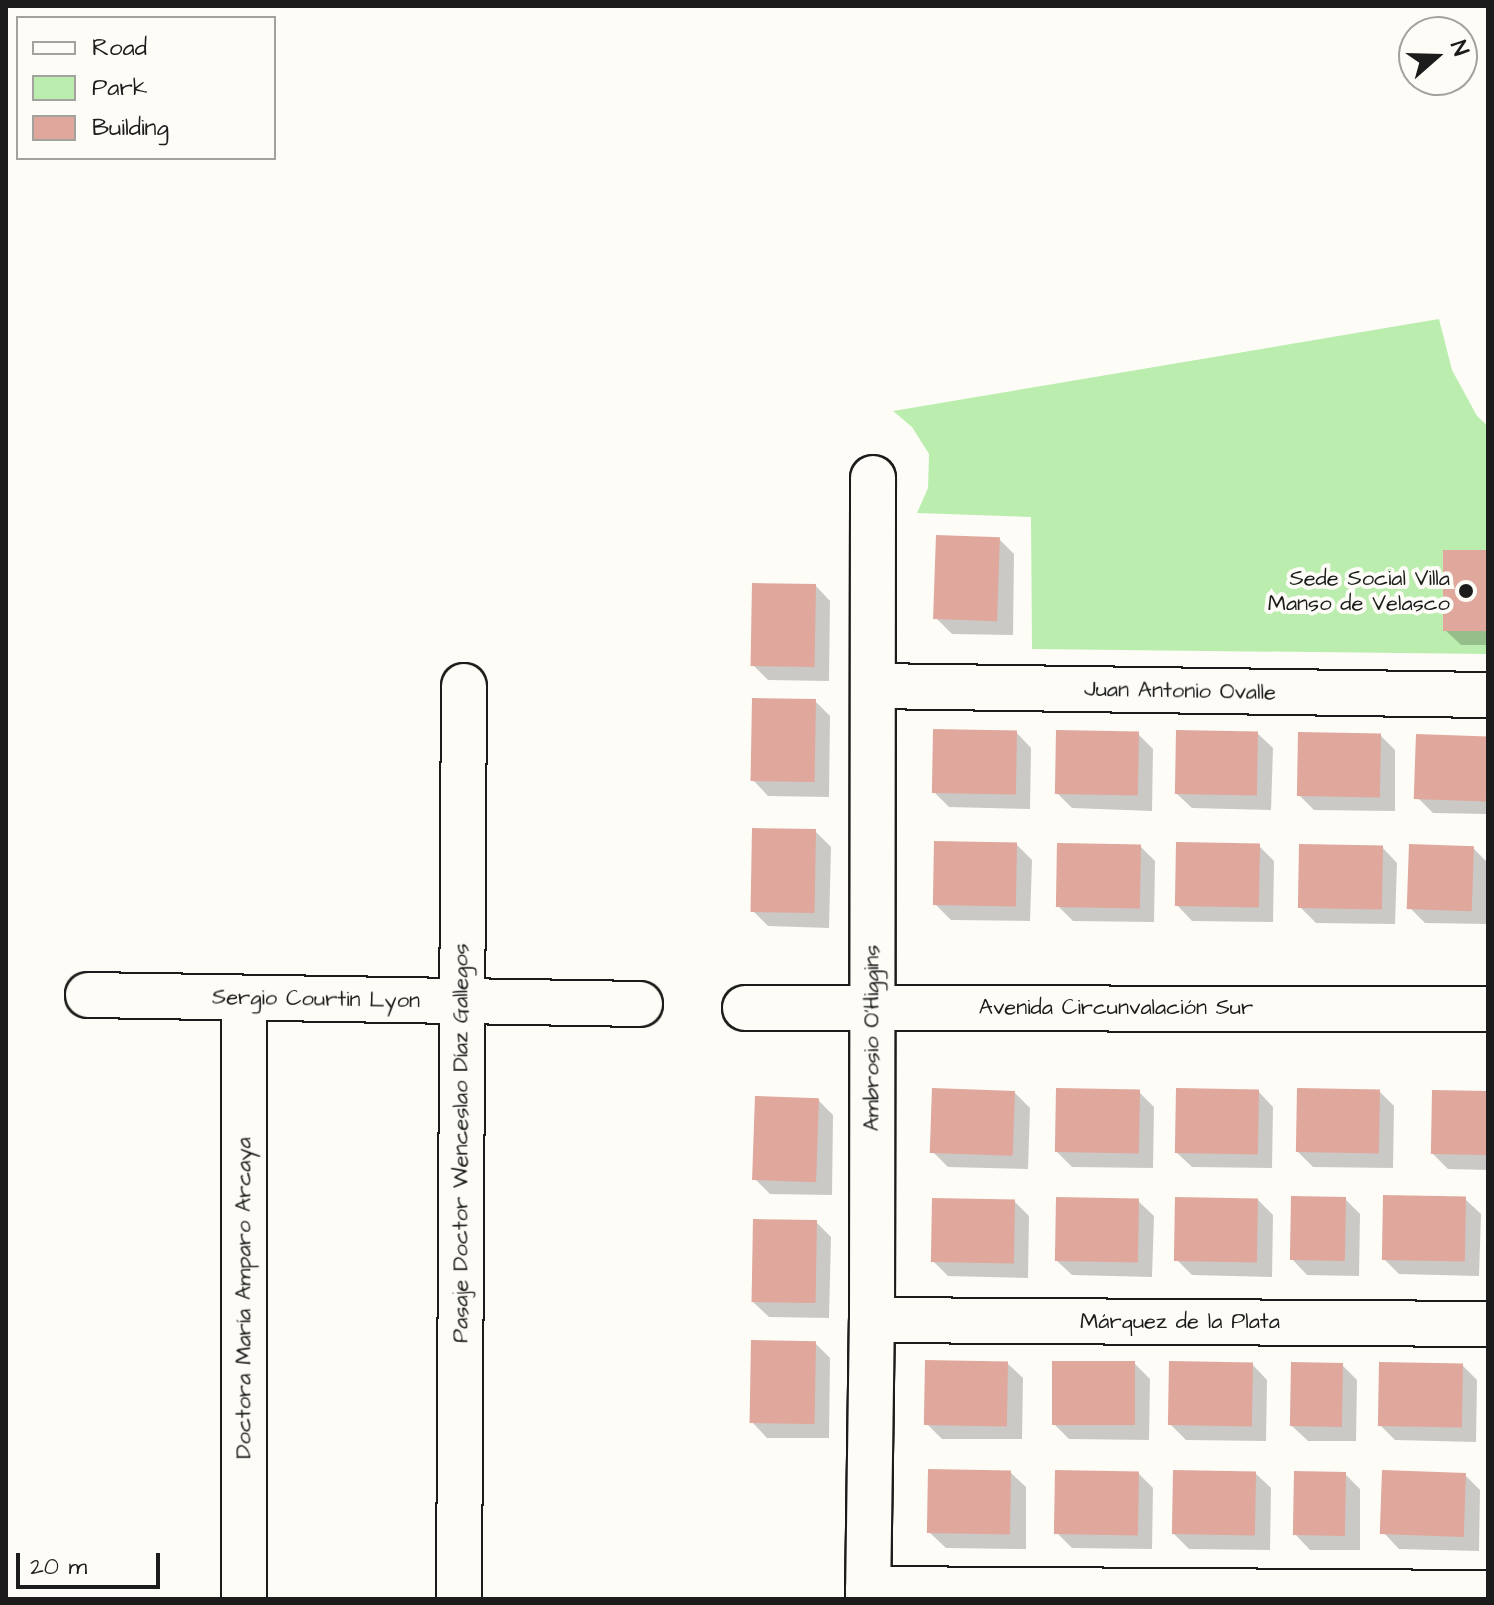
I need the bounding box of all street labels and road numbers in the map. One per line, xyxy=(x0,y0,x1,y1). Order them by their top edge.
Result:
street label: Juan Antonio Ovalle xyxy=(1084,676,1276,706)
street label: Pasaje Doctor Wenceslao Díaz Gallegos xyxy=(448,943,474,1343)
street label: Ambrosio O'Higgins xyxy=(859,945,885,1131)
street label: Sergio Courtin Lyon xyxy=(212,984,420,1014)
street label: Avenida Circunvalación Sur xyxy=(979,995,1253,1021)
street label: Doctora María Amparo Arcaya xyxy=(231,1137,257,1459)
street label: Márquez de la Plata xyxy=(1080,1309,1280,1335)

